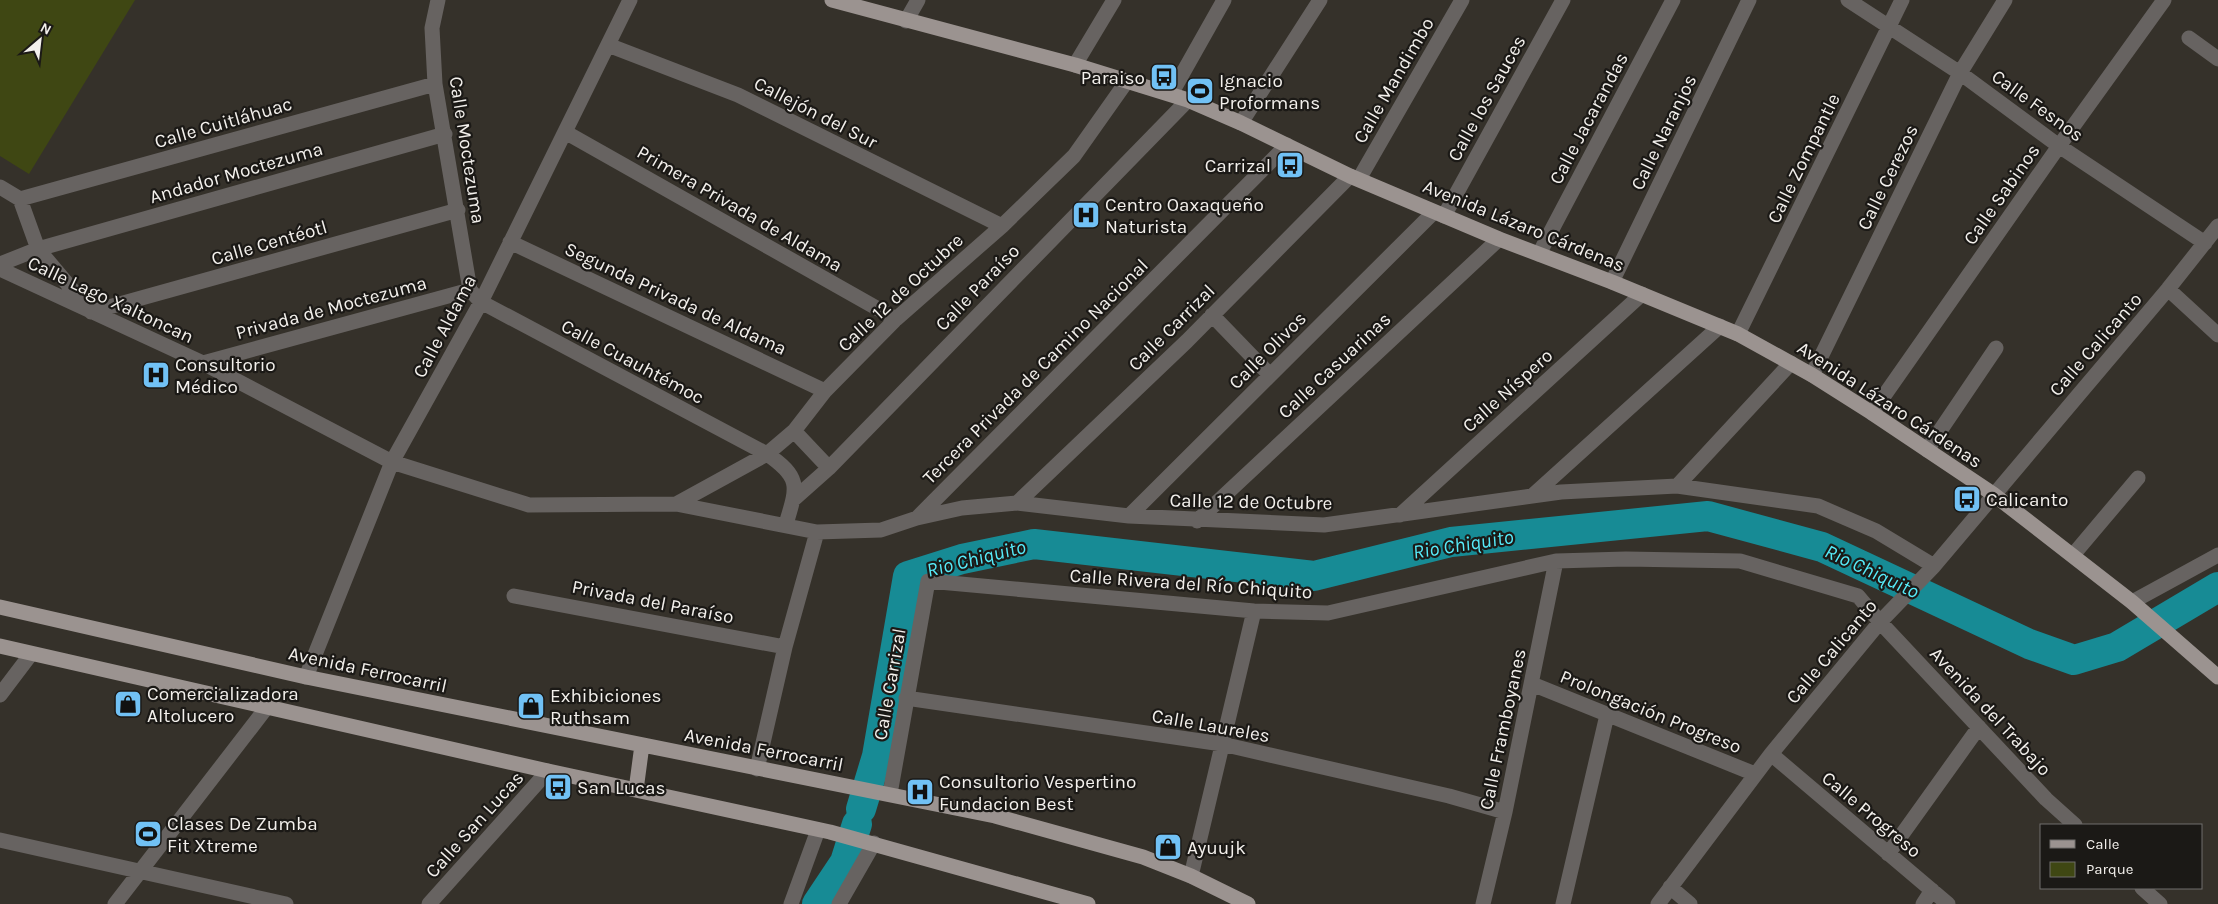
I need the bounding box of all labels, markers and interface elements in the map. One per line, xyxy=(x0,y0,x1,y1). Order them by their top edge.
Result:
street label: Calle Mandimbo xyxy=(1349,14,1439,147)
north arrow xyxy=(15,15,65,65)
text: N xyxy=(37,19,54,39)
street label: Calle los Sauces xyxy=(1443,32,1530,165)
street label: Calle Jacarandas xyxy=(1545,49,1633,188)
bus stop icon: Paraiso xyxy=(1149,62,1179,92)
street label: Calle Fesnos xyxy=(1987,65,2088,146)
place label: Paraiso xyxy=(1081,67,1145,89)
place label: Ignacio Proformans xyxy=(1219,70,1320,114)
street label: Calle Naranjos xyxy=(1626,71,1701,194)
street label: Callejón del Sur xyxy=(750,72,881,154)
street label: Calle Moctezuma xyxy=(444,75,490,225)
sports icon: Ignacio Proformans xyxy=(1185,76,1215,106)
street label: Calle Zompantle xyxy=(1763,90,1845,227)
street label: Calle Cuitláhuac xyxy=(152,93,295,153)
street label: Calle Cerezos xyxy=(1853,121,1923,234)
street label: Andador Moctezuma xyxy=(147,138,325,208)
street label: Calle Sabinos xyxy=(1959,140,2045,249)
street label: Primera Privada de Aldama xyxy=(633,141,846,277)
bus stop icon: Carrizal xyxy=(1275,150,1305,180)
place label: Carrizal xyxy=(1205,155,1271,177)
street label: Avenida Lázaro Cárdenas xyxy=(1420,175,1628,277)
place label: Centro Oaxaqueño Naturista xyxy=(1105,194,1264,238)
hospital icon: Centro Oaxaqueño Naturista xyxy=(1071,200,1101,230)
street label: Calle Centéotl xyxy=(209,216,330,270)
street label: Calle 12 de Octubre xyxy=(834,229,968,356)
street label: Segunda Privada de Aldama xyxy=(561,238,790,360)
street label: Calle Paraíso xyxy=(931,240,1024,335)
street label: Calle Lago Xaltoncan xyxy=(24,252,197,348)
street label: Tercera Privada de Camino Nacional xyxy=(919,255,1153,489)
street label: Calle Aldama xyxy=(409,271,481,382)
street label: Privada de Moctezuma xyxy=(233,272,429,344)
street label: Calle Carrizal xyxy=(1124,280,1220,376)
street label: Calle Calicanto xyxy=(2045,289,2146,401)
street label: Calle Olivos xyxy=(1225,308,1311,394)
street label: Calle Casuarinas xyxy=(1274,308,1395,423)
street label: Calle Cuauhtémoc xyxy=(557,315,708,409)
street label: Avenida Lázaro Cárdenas xyxy=(1793,337,1986,473)
street label: Calle Níspero xyxy=(1458,345,1557,437)
place label: Consultorio Médico xyxy=(175,354,276,398)
hospital icon: Consultorio Médico xyxy=(141,360,171,390)
bus stop icon: Calicanto xyxy=(1952,484,1982,514)
place label: Calicanto xyxy=(1986,489,2068,511)
street label: Calle 12 de Octubre xyxy=(1169,490,1333,514)
water label: Rio Chiquito xyxy=(1411,525,1515,564)
water label: Rio Chiquito xyxy=(924,535,1028,582)
water label: Rio Chiquito xyxy=(1821,540,1923,603)
street label: Calle Rivera del Río Chiquito xyxy=(1069,565,1313,603)
street label: Privada del Paraíso xyxy=(570,575,736,628)
street label: Calle Calicanto xyxy=(1782,595,1882,708)
street label: Calle Carrizal xyxy=(869,626,911,742)
street label: Avenida Ferrocarril xyxy=(287,642,449,698)
street label: Avenida del Trabajo xyxy=(1925,643,2055,780)
street label: Calle Framboyanes xyxy=(1475,647,1531,812)
street label: Prolongación Progreso xyxy=(1557,665,1744,758)
place label: Comercializadora Altolucero xyxy=(147,683,299,727)
place label: Exhibiciones Ruthsam xyxy=(550,685,662,729)
shop icon: Comercializadora Altolucero xyxy=(113,689,143,719)
shop icon: Exhibiciones Ruthsam xyxy=(516,691,546,721)
street label: Calle Laureles xyxy=(1150,705,1272,747)
street label: Avenida Ferrocarril xyxy=(682,724,845,776)
street label: Calle San Lucas xyxy=(421,767,528,882)
street label: Calle Progreso xyxy=(1817,767,1925,863)
place label: Consultorio Vespertino Fundacion Best xyxy=(939,771,1136,815)
bus stop icon: San Lucas xyxy=(543,772,573,802)
place label: San Lucas xyxy=(577,777,666,799)
hospital icon: Consultorio Vespertino Fundacion Best xyxy=(905,777,935,807)
place label: Clases De Zumba Fit Xtreme xyxy=(167,813,318,857)
sports icon: Clases De Zumba Fit Xtreme xyxy=(133,819,163,849)
legend xyxy=(2040,824,2203,889)
shop icon: Ayuujk xyxy=(1153,832,1183,862)
text: Calle xyxy=(2086,835,2120,853)
place label: Ayuujk xyxy=(1187,837,1246,859)
text: Parque xyxy=(2086,860,2134,878)

